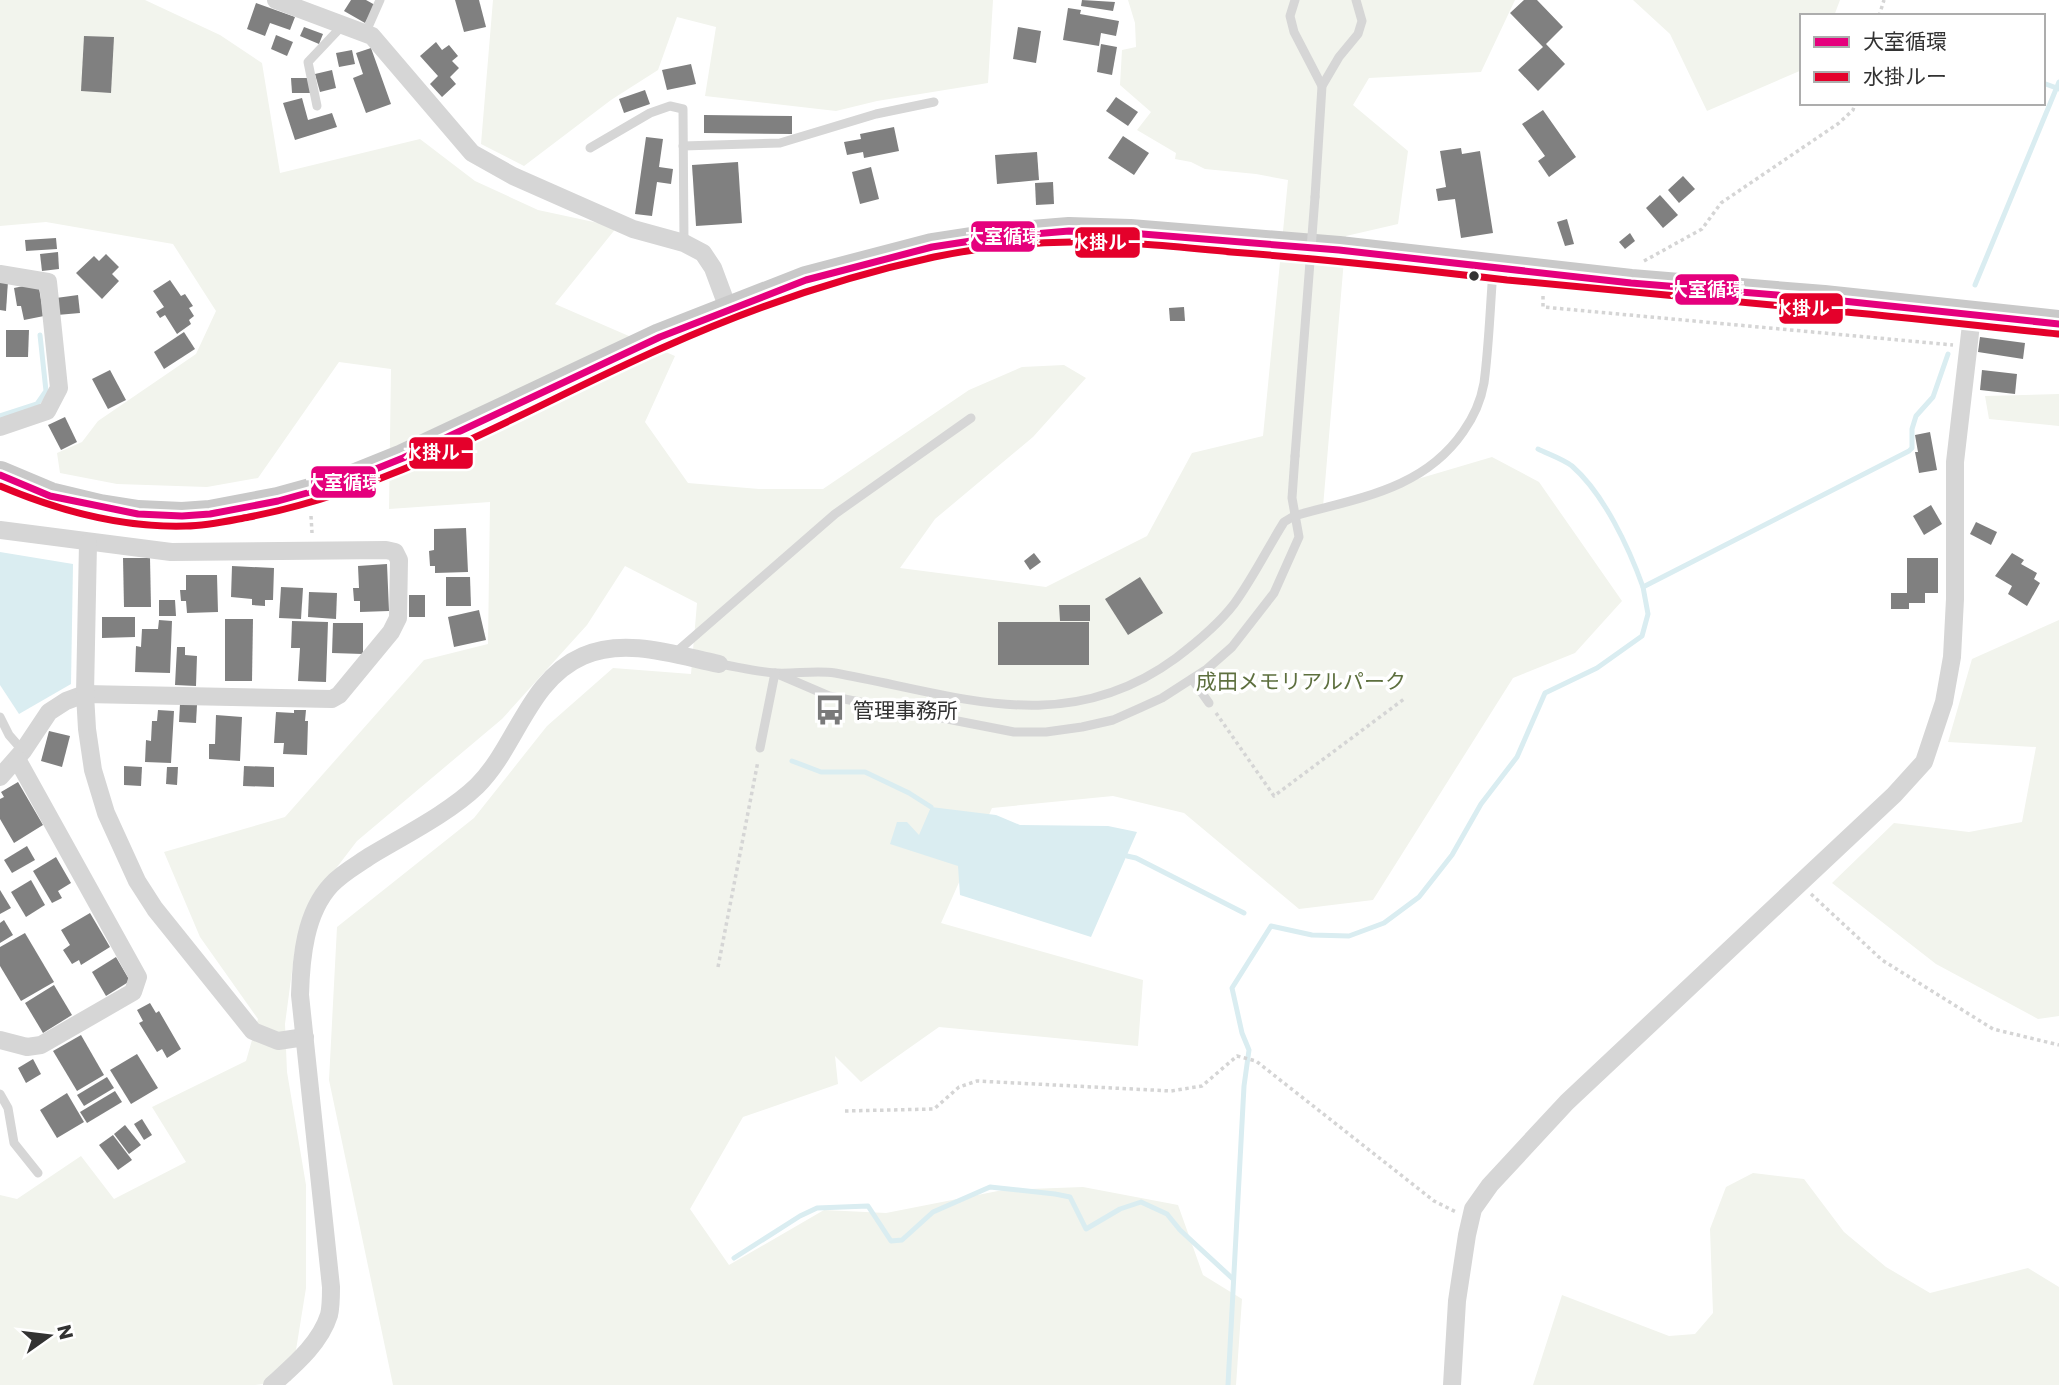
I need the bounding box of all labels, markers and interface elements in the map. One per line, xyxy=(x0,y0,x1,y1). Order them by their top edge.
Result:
legend xyxy=(1800,14,2045,105)
text: 大室循環 xyxy=(1863,27,1947,56)
text: 水掛ルー xyxy=(1863,62,1947,91)
line badge: 大室循環 xyxy=(970,220,1036,253)
text: 大室循環 xyxy=(965,223,1041,250)
line badge: 水掛ルー xyxy=(1074,226,1141,259)
text: 水掛ルー xyxy=(1070,229,1146,256)
unlabelled marker xyxy=(1467,269,1481,283)
line badge: 大室循環 xyxy=(1674,273,1740,306)
text: 大室循環 xyxy=(1669,276,1745,303)
line badge: 水掛ルー xyxy=(1778,292,1844,325)
text: 水掛ルー xyxy=(1773,295,1849,322)
line badge: 水掛ルー xyxy=(408,436,474,470)
text: 水掛ルー xyxy=(403,439,479,466)
line badge: 大室循環 xyxy=(310,465,377,499)
text: 大室循環 xyxy=(305,469,381,496)
park label: 成田メモリアルパーク xyxy=(1196,667,1406,696)
bus stop icon: 管理事務所 xyxy=(813,693,847,727)
place label: 管理事務所 xyxy=(853,696,958,725)
north arrow xyxy=(14,1301,84,1371)
text: N xyxy=(50,1322,80,1342)

